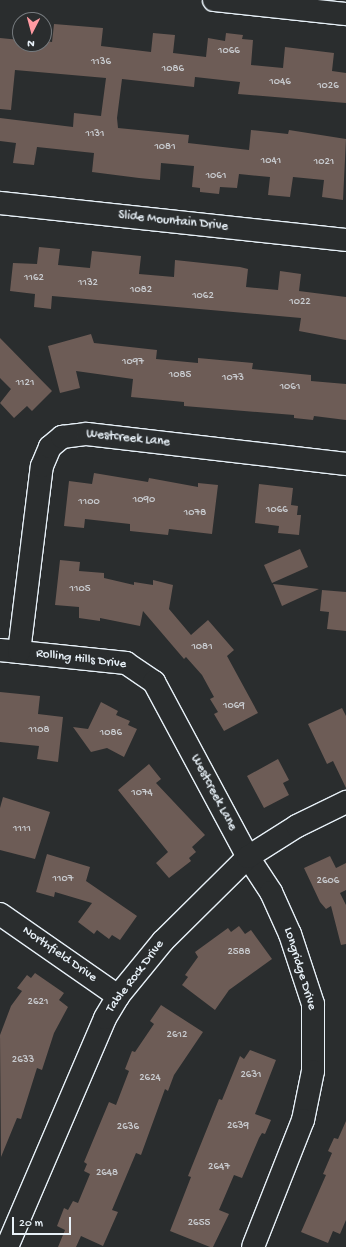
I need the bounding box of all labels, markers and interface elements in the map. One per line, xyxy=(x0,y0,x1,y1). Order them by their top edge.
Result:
north arrow xyxy=(12,12,52,52)
text: N xyxy=(27,37,35,49)
house number: 1066 xyxy=(218,44,240,58)
house number: 1136 xyxy=(91,55,111,69)
house number: 1086 xyxy=(162,62,184,76)
house number: 1046 xyxy=(269,75,291,89)
house number: 1026 xyxy=(317,79,339,93)
house number: 1131 xyxy=(85,127,105,141)
house number: 1081 xyxy=(154,140,176,154)
house number: 1041 xyxy=(261,154,281,168)
house number: 1021 xyxy=(314,155,334,169)
house number: 1061 xyxy=(206,169,226,183)
street label: Slide Mountain Drive xyxy=(117,208,229,236)
house number: 1162 xyxy=(24,271,44,285)
house number: 1132 xyxy=(78,276,98,290)
house number: 1082 xyxy=(130,283,152,297)
house number: 1062 xyxy=(192,289,214,303)
house number: 1022 xyxy=(289,295,311,309)
house number: 1097 xyxy=(122,355,144,369)
house number: 1085 xyxy=(169,368,191,382)
house number: 1073 xyxy=(222,371,244,385)
house number: 1121 xyxy=(16,376,34,390)
house number: 1061 xyxy=(280,380,300,394)
street label: Westcreek Lane xyxy=(85,427,171,451)
house number: 1090 xyxy=(133,493,155,507)
house number: 1100 xyxy=(78,495,100,509)
house number: 1066 xyxy=(266,503,288,517)
house number: 1078 xyxy=(184,506,206,520)
house number: 1105 xyxy=(70,582,90,596)
house number: 1081 xyxy=(191,640,213,654)
street label: Rolling Hills Drive xyxy=(35,647,127,673)
house number: 1069 xyxy=(223,699,245,713)
house number: 1108 xyxy=(28,723,50,737)
house number: 1086 xyxy=(100,726,122,740)
street label: Westcreek Lane xyxy=(186,752,240,834)
house number: 1074 xyxy=(131,786,153,800)
house number: 1111 xyxy=(13,822,31,836)
house number: 1107 xyxy=(53,872,73,886)
house number: 2606 xyxy=(317,874,339,888)
street label: Northfield Drive xyxy=(19,924,99,986)
street label: Longridge Drive xyxy=(279,926,319,1012)
street label: Table Rock Drive xyxy=(104,938,168,1016)
house number: 2588 xyxy=(227,945,251,959)
house number: 2621 xyxy=(28,995,48,1009)
house number: 2612 xyxy=(167,1028,187,1042)
house number: 2633 xyxy=(12,1053,34,1067)
house number: 2631 xyxy=(240,1068,262,1082)
house number: 2624 xyxy=(139,1071,161,1085)
house number: 2639 xyxy=(227,1119,249,1133)
house number: 2636 xyxy=(117,1120,139,1134)
house number: 2647 xyxy=(208,1160,230,1174)
house number: 2648 xyxy=(96,1166,118,1180)
scale bar xyxy=(14,1209,73,1235)
house number: 2655 xyxy=(188,1216,210,1230)
text: 20 m xyxy=(19,1217,43,1231)

